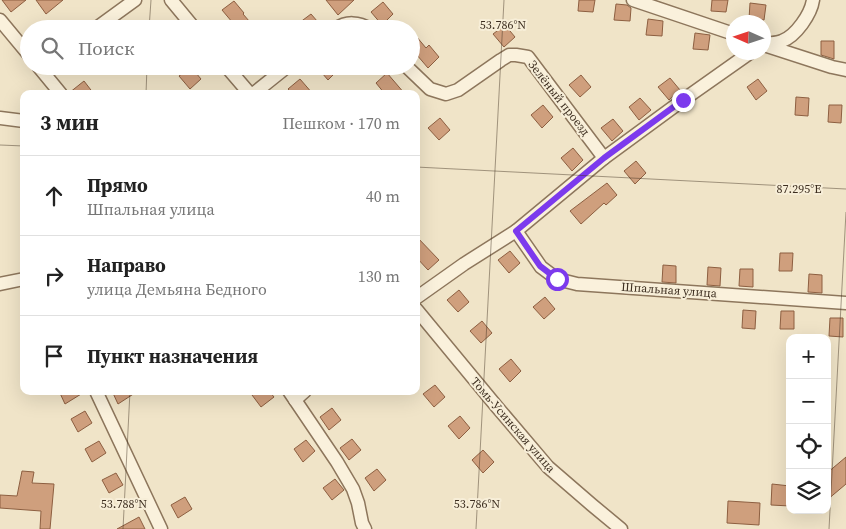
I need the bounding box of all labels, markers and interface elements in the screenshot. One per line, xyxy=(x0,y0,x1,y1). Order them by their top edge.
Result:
north arrow xyxy=(726,15,771,60)
text: 53.786°N xyxy=(480,17,526,33)
search box xyxy=(20,20,420,75)
icon: search xyxy=(38,34,66,62)
text: Поиск xyxy=(78,35,135,61)
street label: Зелёный проезд xyxy=(524,57,594,139)
route end xyxy=(672,89,695,112)
text: 3 мин xyxy=(40,108,99,137)
text: Пешком · 170 m xyxy=(282,112,400,134)
text: Прямо xyxy=(87,172,148,198)
text: 87.295°E xyxy=(777,181,821,197)
icon: ahead xyxy=(40,182,68,210)
text: 40 m xyxy=(366,185,400,207)
text: Шпальная улица xyxy=(87,198,215,220)
text: Направо xyxy=(87,252,166,278)
icon: right xyxy=(40,262,68,290)
text: 130 m xyxy=(358,265,400,287)
route start xyxy=(546,268,569,291)
text: улица Демьяна Бедного xyxy=(87,278,267,300)
street label: Шпальная улица xyxy=(621,279,718,301)
map controls xyxy=(786,334,831,514)
button: + xyxy=(786,334,831,379)
icon: arrive xyxy=(40,342,68,370)
text: Пункт назначения xyxy=(87,343,258,369)
street label: Томь-Усинская улица xyxy=(467,374,559,477)
button: − xyxy=(786,379,831,424)
button: locate xyxy=(786,424,831,469)
button: layers xyxy=(786,469,831,514)
text: 53.788°N xyxy=(101,496,147,512)
text: 53.786°N xyxy=(454,496,500,512)

